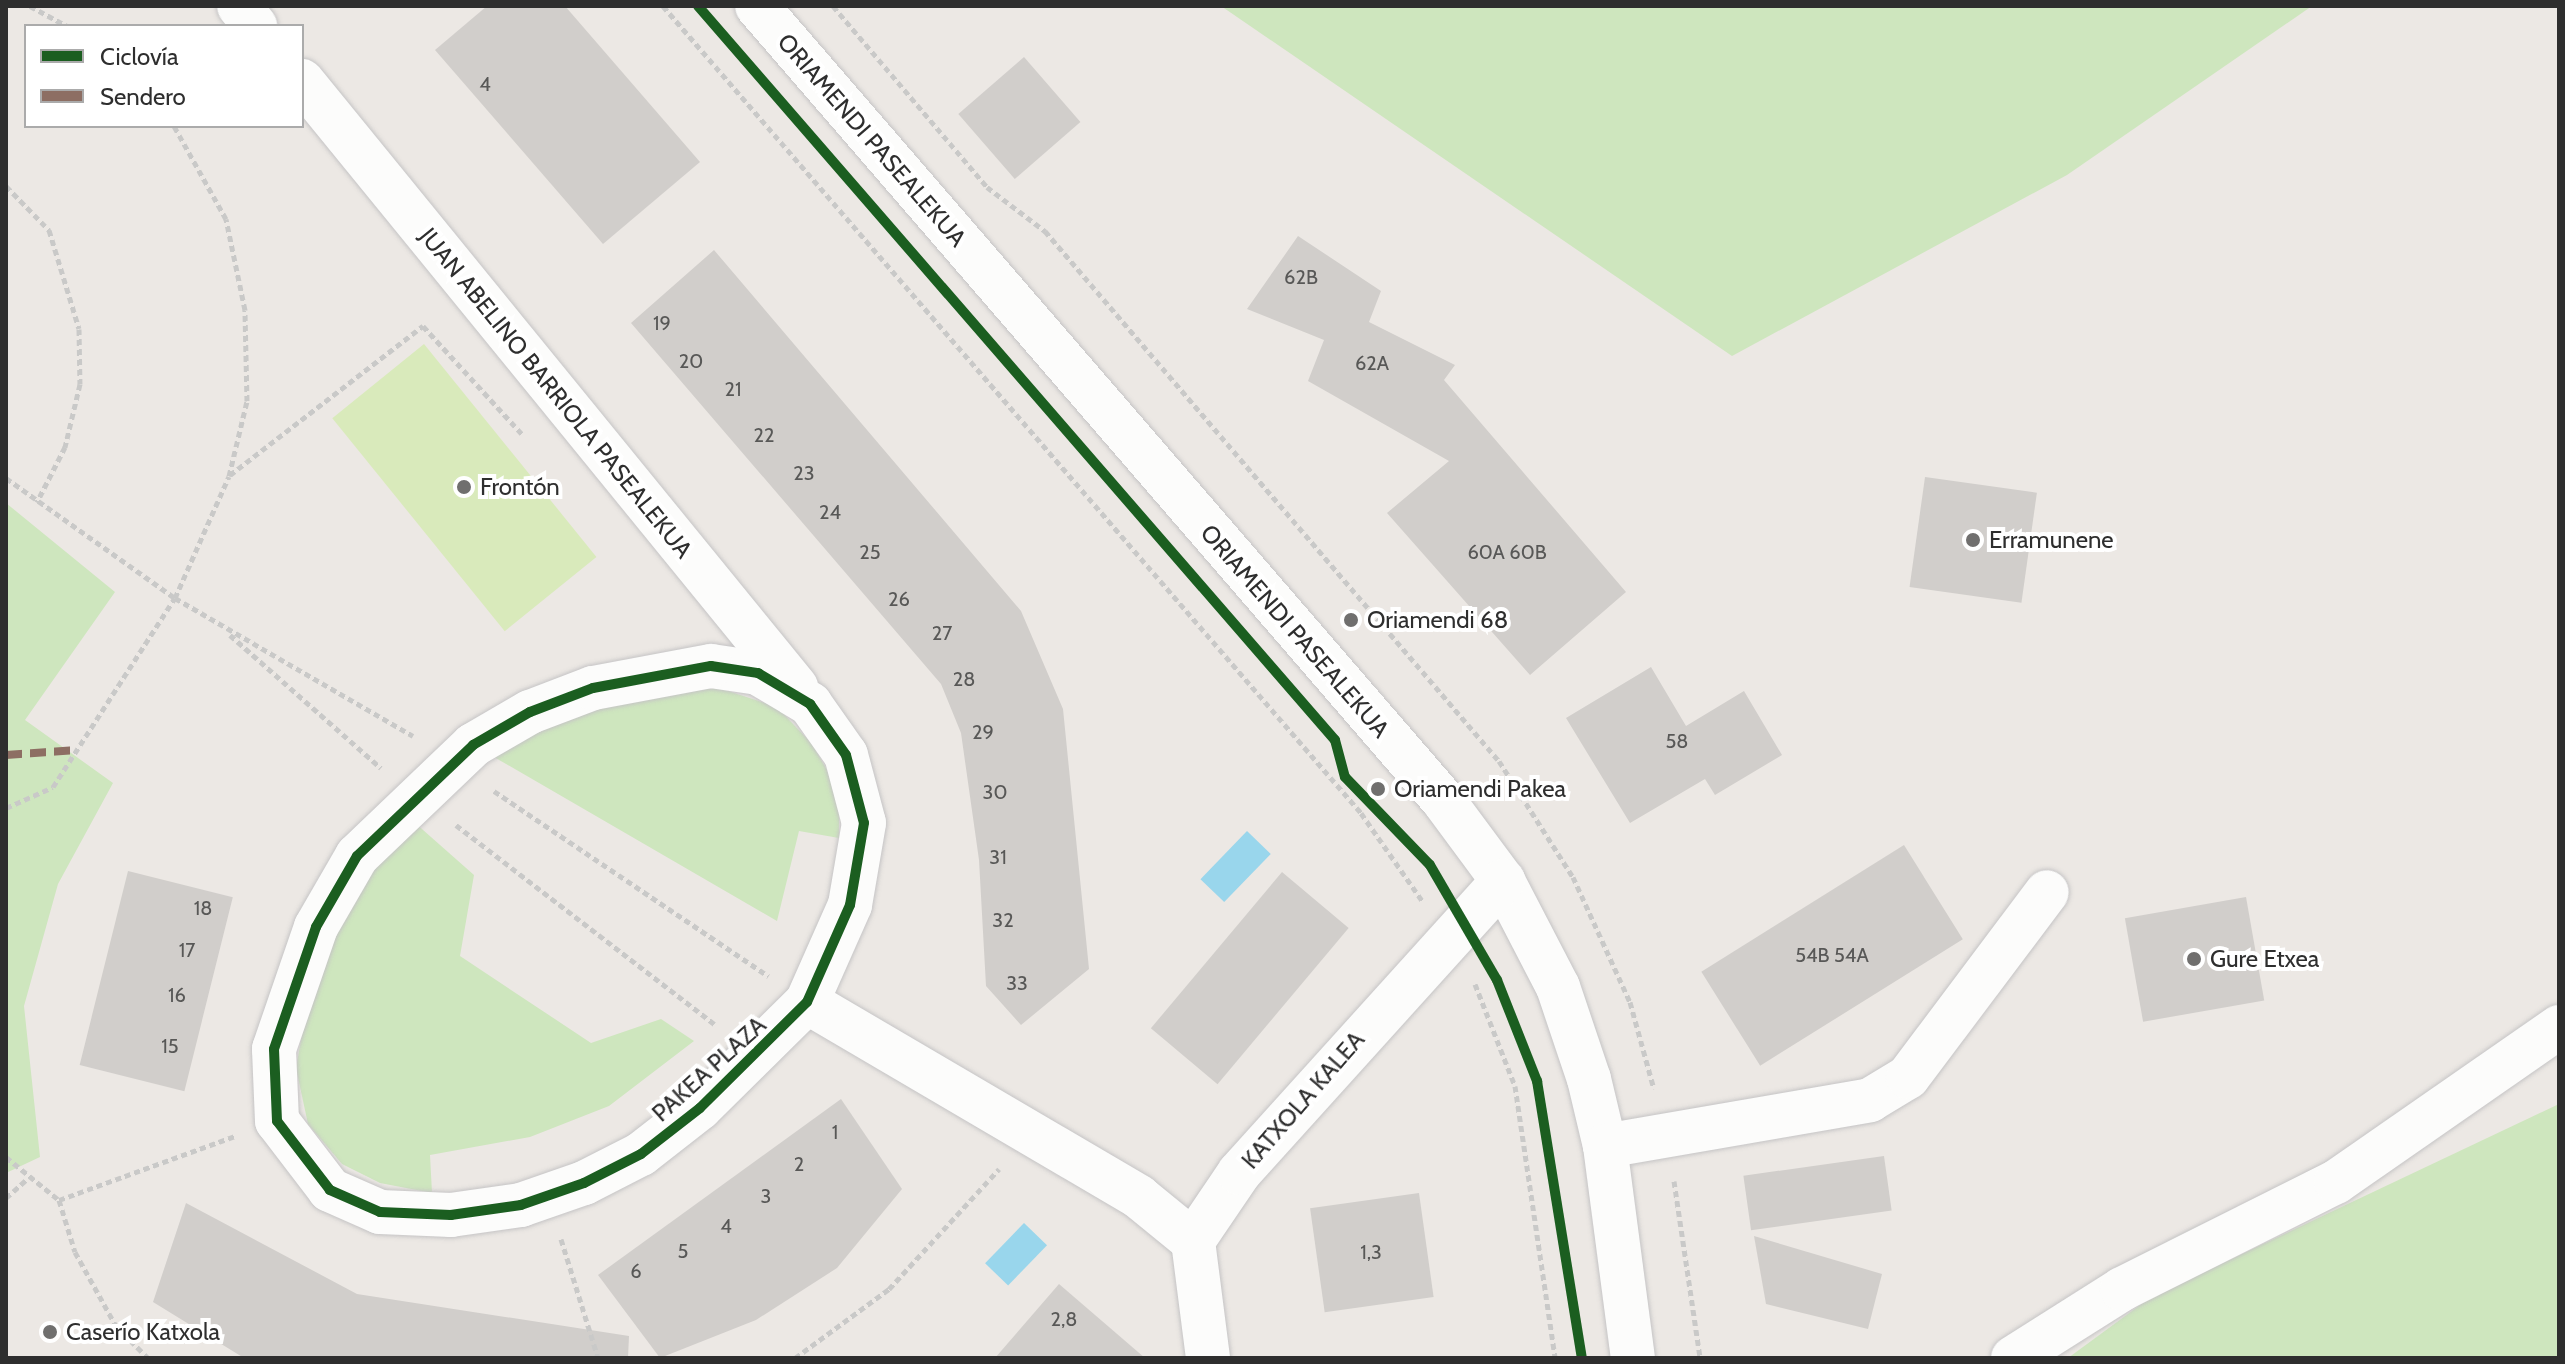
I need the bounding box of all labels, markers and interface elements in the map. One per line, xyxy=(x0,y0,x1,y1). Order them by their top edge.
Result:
legend xyxy=(24,24,304,128)
street label: ORIAMENDI PASEALEKUA xyxy=(772,28,972,252)
text: Ciclovía xyxy=(100,42,178,71)
house number: 4 xyxy=(479,72,491,96)
text: Sendero xyxy=(100,82,186,111)
street label: JUAN ABELINO BARRIOLA PASEALEKUA xyxy=(414,222,698,564)
house number: 62B xyxy=(1284,265,1318,289)
house number: 19 xyxy=(653,311,671,335)
house number: 20 xyxy=(679,349,703,373)
house number: 62A xyxy=(1355,351,1389,375)
house number: 21 xyxy=(725,377,741,401)
house number: 22 xyxy=(754,423,774,447)
house number: 23 xyxy=(793,461,815,485)
place label: Frontón xyxy=(480,473,560,501)
marker: Frontón xyxy=(455,478,473,496)
house number: 24 xyxy=(819,500,841,524)
street label: ORIAMENDI PASEALEKUA xyxy=(1195,519,1395,743)
place label: Erramunene xyxy=(1989,526,2114,554)
marker: Erramunene xyxy=(1964,531,1982,549)
house number: 25 xyxy=(859,540,881,564)
house number: 60A 60B xyxy=(1467,540,1547,564)
house number: 26 xyxy=(888,587,910,611)
place label: Oriamendi 68 xyxy=(1367,606,1508,634)
marker: Oriamendi 68 xyxy=(1342,611,1360,629)
house number: 27 xyxy=(932,621,952,645)
house number: 28 xyxy=(953,667,975,691)
house number: 29 xyxy=(972,720,994,744)
house number: 58 xyxy=(1666,729,1688,753)
place label: Oriamendi Pakea xyxy=(1394,775,1566,803)
house number: 30 xyxy=(983,780,1007,804)
marker: Oriamendi Pakea xyxy=(1369,780,1387,798)
house number: 31 xyxy=(989,845,1007,869)
house number: 18 xyxy=(194,896,212,920)
house number: 32 xyxy=(992,908,1014,932)
house number: 17 xyxy=(179,938,195,962)
house number: 54B 54A xyxy=(1795,943,1869,967)
place label: Gure Etxea xyxy=(2210,945,2319,973)
marker: Gure Etxea xyxy=(2185,950,2203,968)
house number: 33 xyxy=(1006,971,1028,995)
house number: 16 xyxy=(168,983,186,1007)
street label: PAKEA PLAZA xyxy=(646,1010,772,1128)
street label: KATXOLA KALEA xyxy=(1236,1025,1370,1175)
house number: 15 xyxy=(161,1034,179,1058)
house number: 1 xyxy=(832,1120,838,1144)
house number: 2 xyxy=(794,1152,804,1176)
house number: 3 xyxy=(761,1184,771,1208)
house number: 4 xyxy=(720,1214,732,1238)
house number: 5 xyxy=(678,1239,688,1263)
house number: 1,3 xyxy=(1360,1240,1382,1264)
house number: 6 xyxy=(630,1259,642,1283)
house number: 2,8 xyxy=(1051,1307,1077,1331)
place label: Caserío Katxola xyxy=(66,1318,220,1346)
marker: Caserío Katxola xyxy=(41,1323,59,1341)

